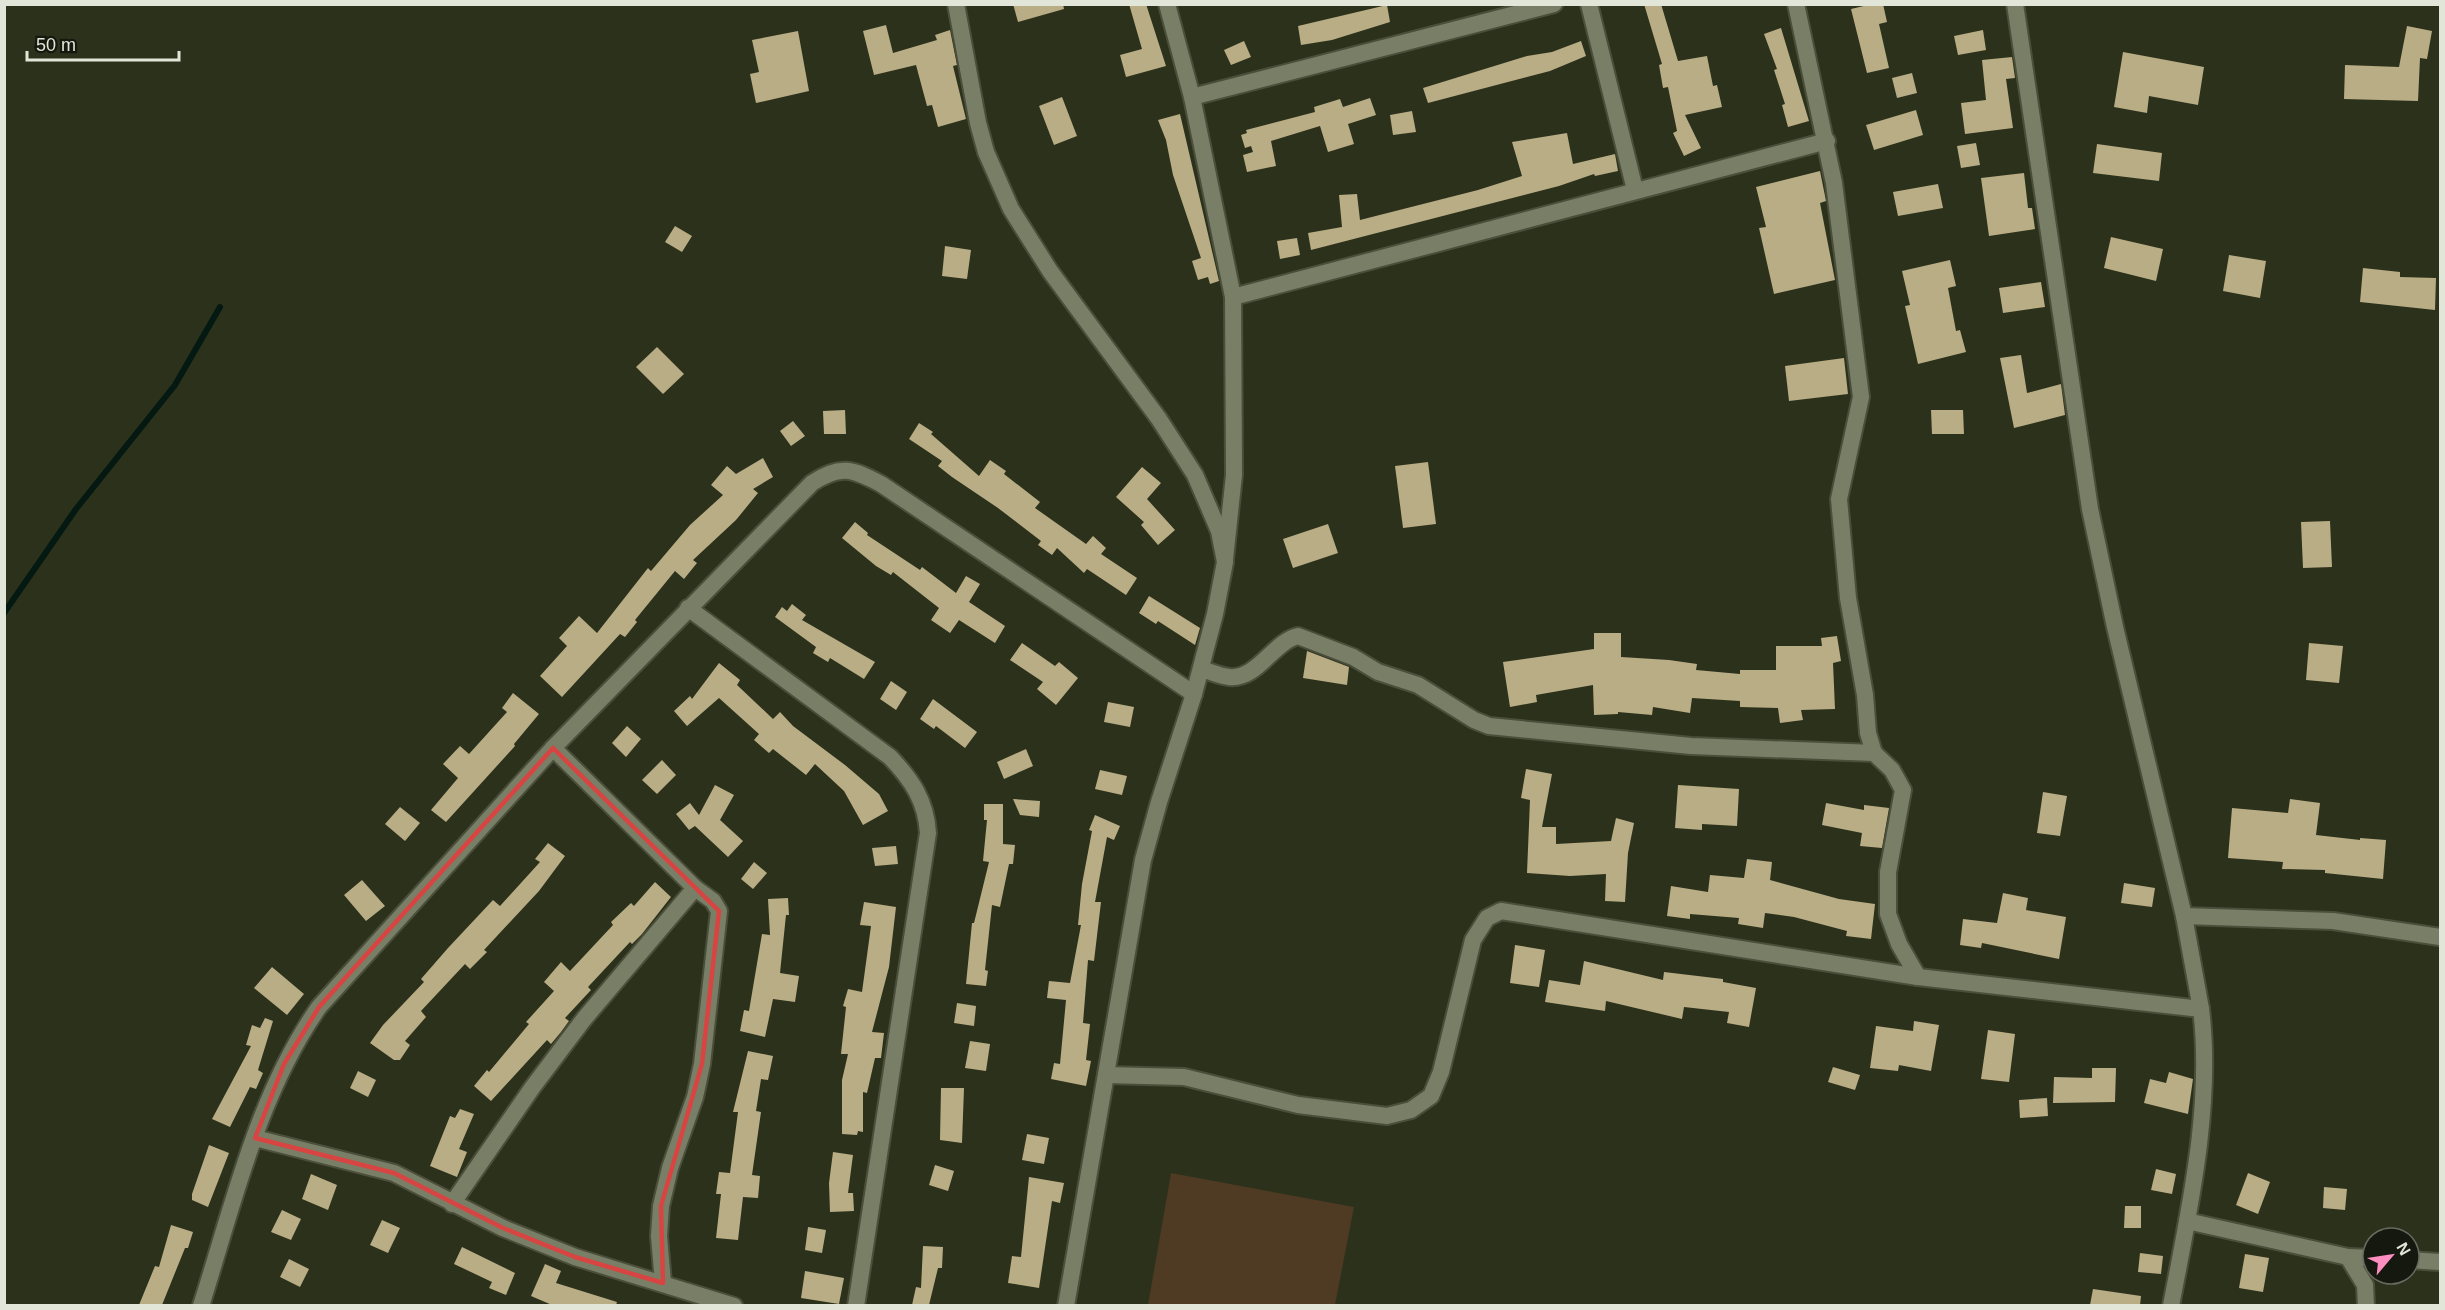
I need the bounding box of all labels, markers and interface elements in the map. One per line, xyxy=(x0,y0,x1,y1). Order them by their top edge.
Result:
scale bar xyxy=(27,24,178,62)
text: 50 m xyxy=(36,35,76,55)
north arrow xyxy=(2361,1226,2421,1286)
text: N xyxy=(2393,1240,2414,1258)

